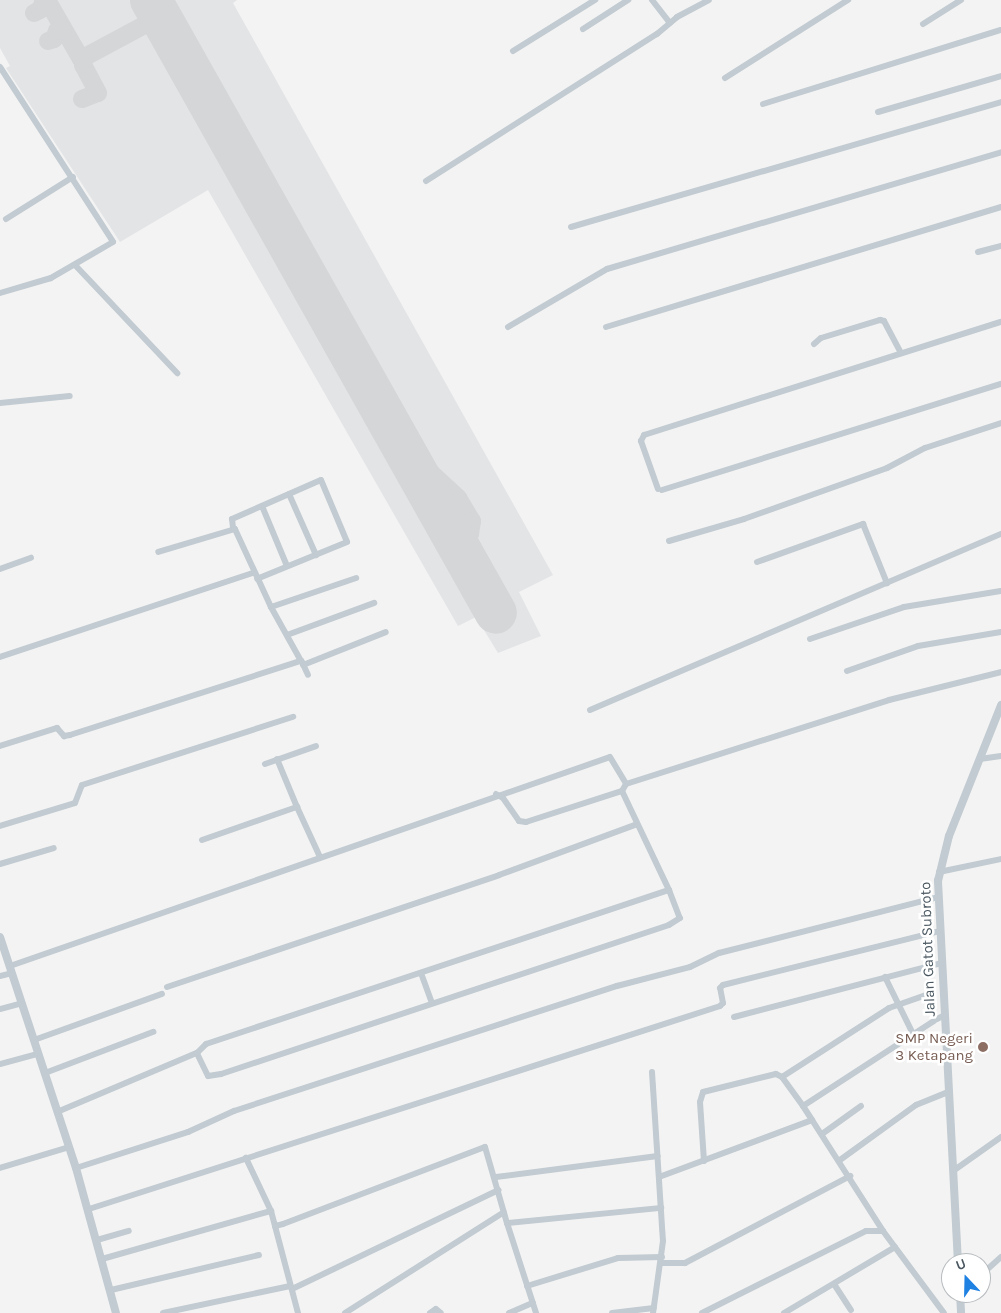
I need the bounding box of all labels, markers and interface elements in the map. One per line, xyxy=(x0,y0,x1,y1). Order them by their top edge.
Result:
street label: Jalan Gatot Subroto xyxy=(917,881,939,1017)
place label: SMP Negeri 3 Ketapang xyxy=(895,1029,973,1064)
marker: SMP Negeri 3 Ketapang xyxy=(977,1041,989,1053)
north arrow xyxy=(941,1253,991,1303)
text: U xyxy=(953,1255,968,1274)

